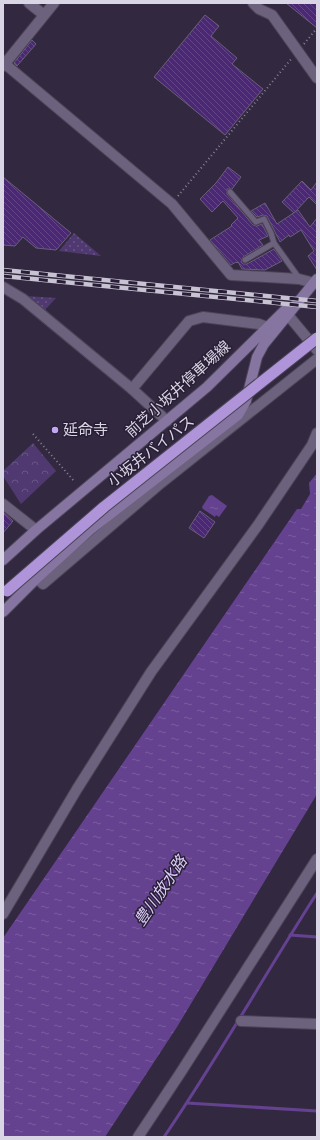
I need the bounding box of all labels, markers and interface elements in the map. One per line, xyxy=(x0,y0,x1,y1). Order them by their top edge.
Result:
street label: 前芝小坂井停車場線 xyxy=(122,337,234,441)
street label: 小坂井バイパス xyxy=(104,412,198,490)
place label: 延命寺 xyxy=(63,421,108,439)
marker: 延命寺 xyxy=(50,425,60,435)
water label: 豊川放水路 xyxy=(130,851,193,930)

